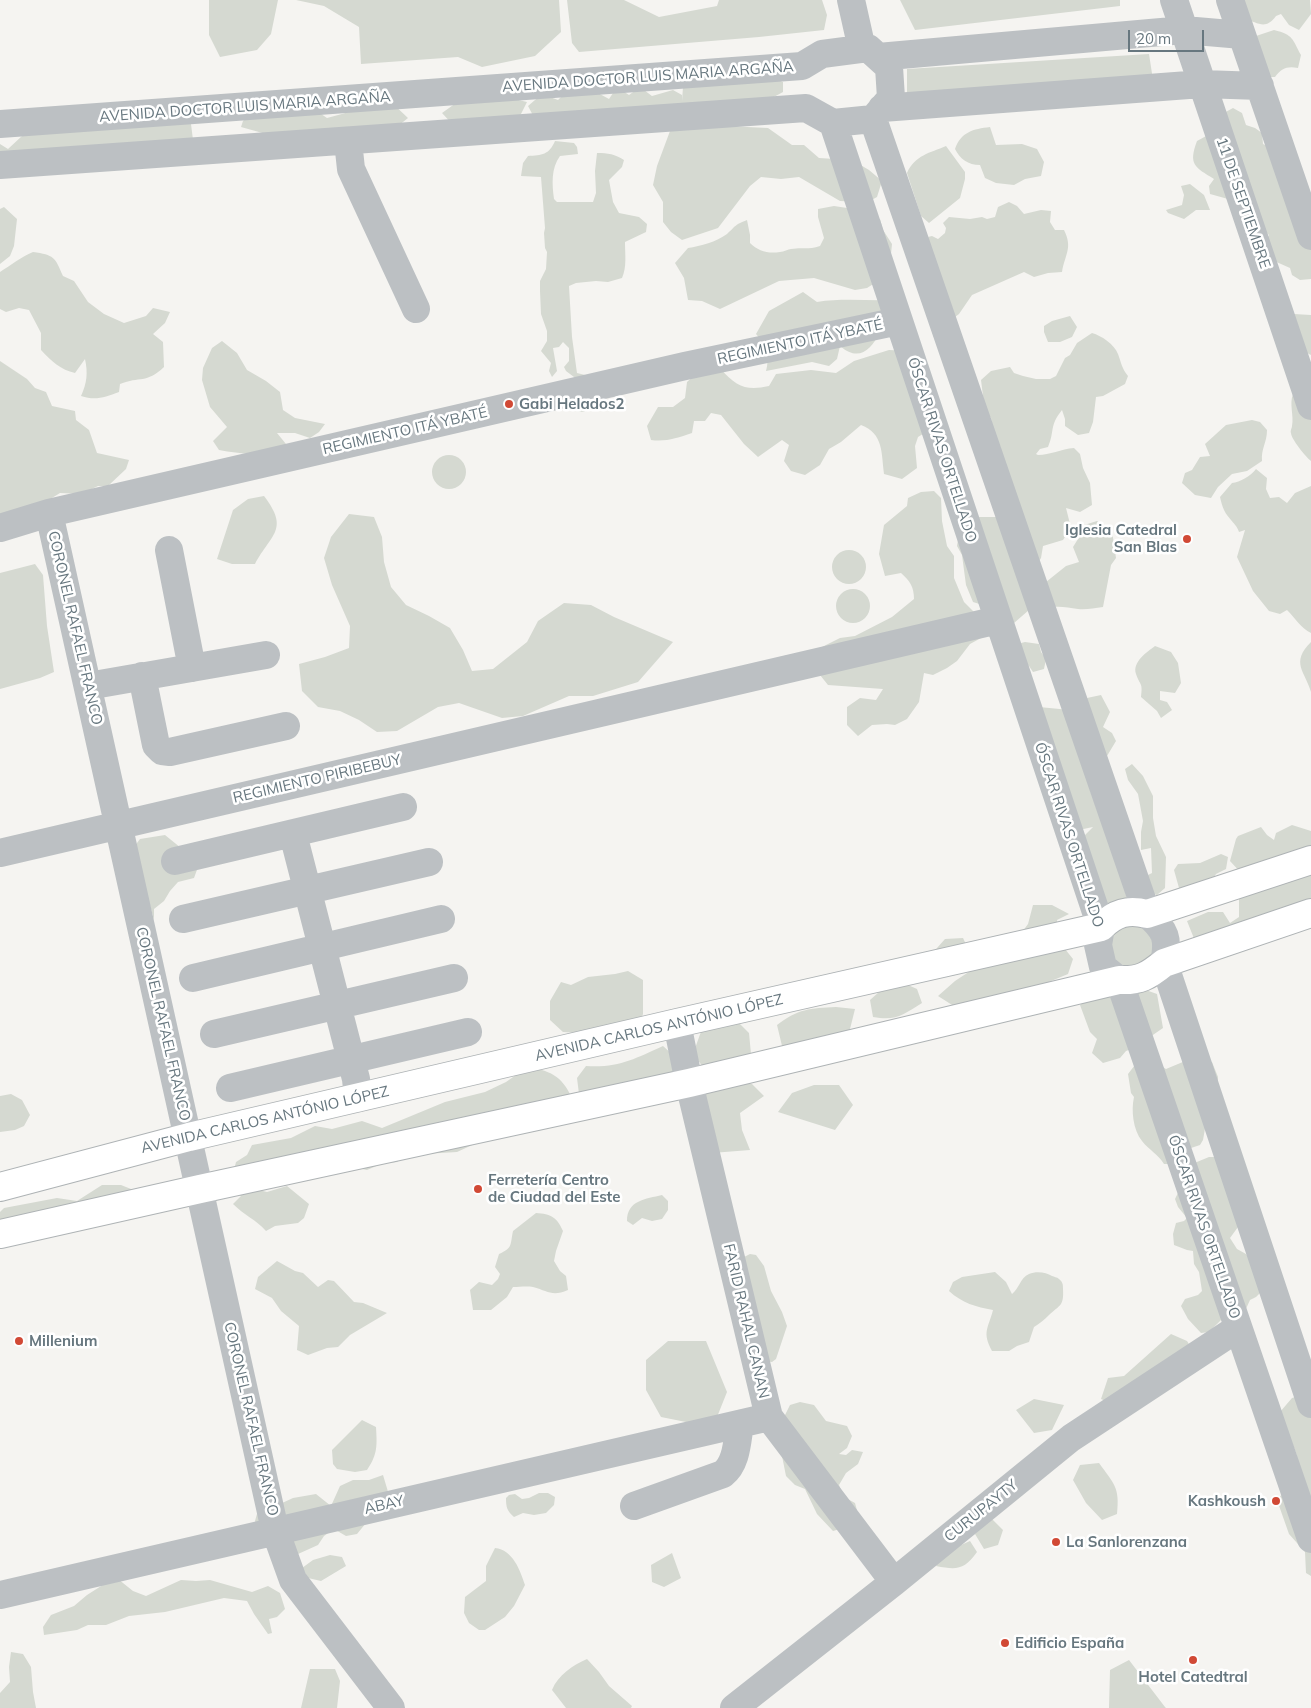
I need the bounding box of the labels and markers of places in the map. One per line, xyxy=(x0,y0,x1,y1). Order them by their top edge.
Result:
place label: Gabi Helados2 xyxy=(519,395,624,413)
marker: Gabi Helados2 xyxy=(503,398,515,410)
place label: Iglesia Catedral San Blas xyxy=(1065,521,1177,556)
marker: Iglesia Catedral San Blas xyxy=(1181,533,1193,545)
place label: Ferretería Centro de Ciudad del Este xyxy=(488,1171,620,1206)
marker: Ferretería Centro de Ciudad del Este xyxy=(472,1183,484,1195)
place label: Millenium xyxy=(29,1332,97,1350)
marker: Millenium xyxy=(13,1335,25,1347)
place label: Kashkoush xyxy=(1188,1492,1266,1510)
marker: Kashkoush xyxy=(1270,1495,1282,1507)
place label: La Sanlorenzana xyxy=(1066,1533,1187,1551)
marker: La Sanlorenzana xyxy=(1050,1536,1062,1548)
place label: Edificio España xyxy=(1015,1634,1124,1652)
marker: Edificio España xyxy=(999,1637,1011,1649)
marker: Hotel Catedtral xyxy=(1187,1654,1199,1666)
place label: Hotel Catedtral xyxy=(1138,1668,1248,1686)

